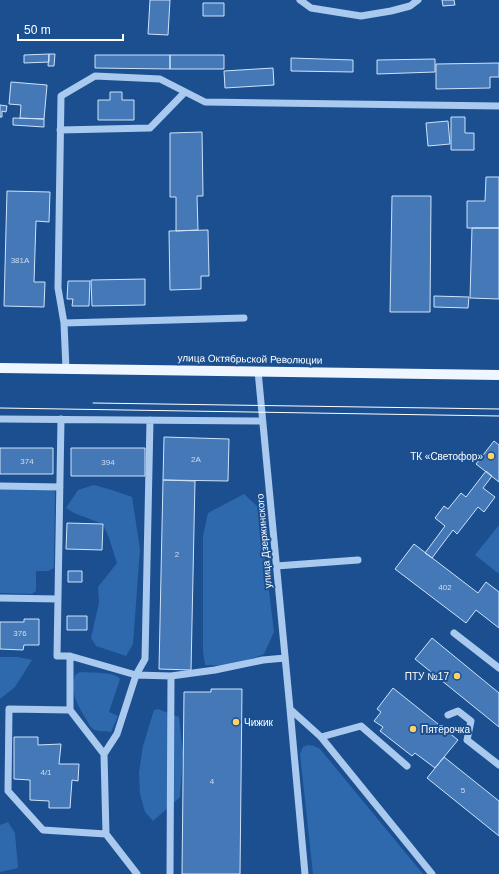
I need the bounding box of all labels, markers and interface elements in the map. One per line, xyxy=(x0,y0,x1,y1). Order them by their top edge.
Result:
scale bar xyxy=(18,16,123,42)
text: 50 m xyxy=(24,23,51,37)
house number: 381А xyxy=(11,256,30,265)
street label: улица Октябрьской Революции xyxy=(177,352,323,366)
place label: ТК «Светофор» xyxy=(410,451,483,462)
marker: ТК «Светофор» xyxy=(486,451,496,461)
house number: 2А xyxy=(191,455,202,464)
house number: 374 xyxy=(20,457,34,466)
house number: 394 xyxy=(101,458,115,467)
street label: улица Дзержинского xyxy=(254,493,274,589)
house number: 2 xyxy=(175,550,180,559)
house number: 402 xyxy=(438,583,452,592)
house number: 376 xyxy=(13,629,27,638)
place label: ПТУ №17 xyxy=(405,671,449,682)
marker: ПТУ №17 xyxy=(452,671,462,681)
marker: Чижик xyxy=(231,717,241,727)
place label: Чижик xyxy=(244,717,274,728)
marker: Пятёрочка xyxy=(408,724,418,734)
place label: Пятёрочка xyxy=(421,724,470,735)
house number: 4/1 xyxy=(40,768,52,777)
house number: 4 xyxy=(210,777,215,786)
house number: 5 xyxy=(461,786,466,795)

